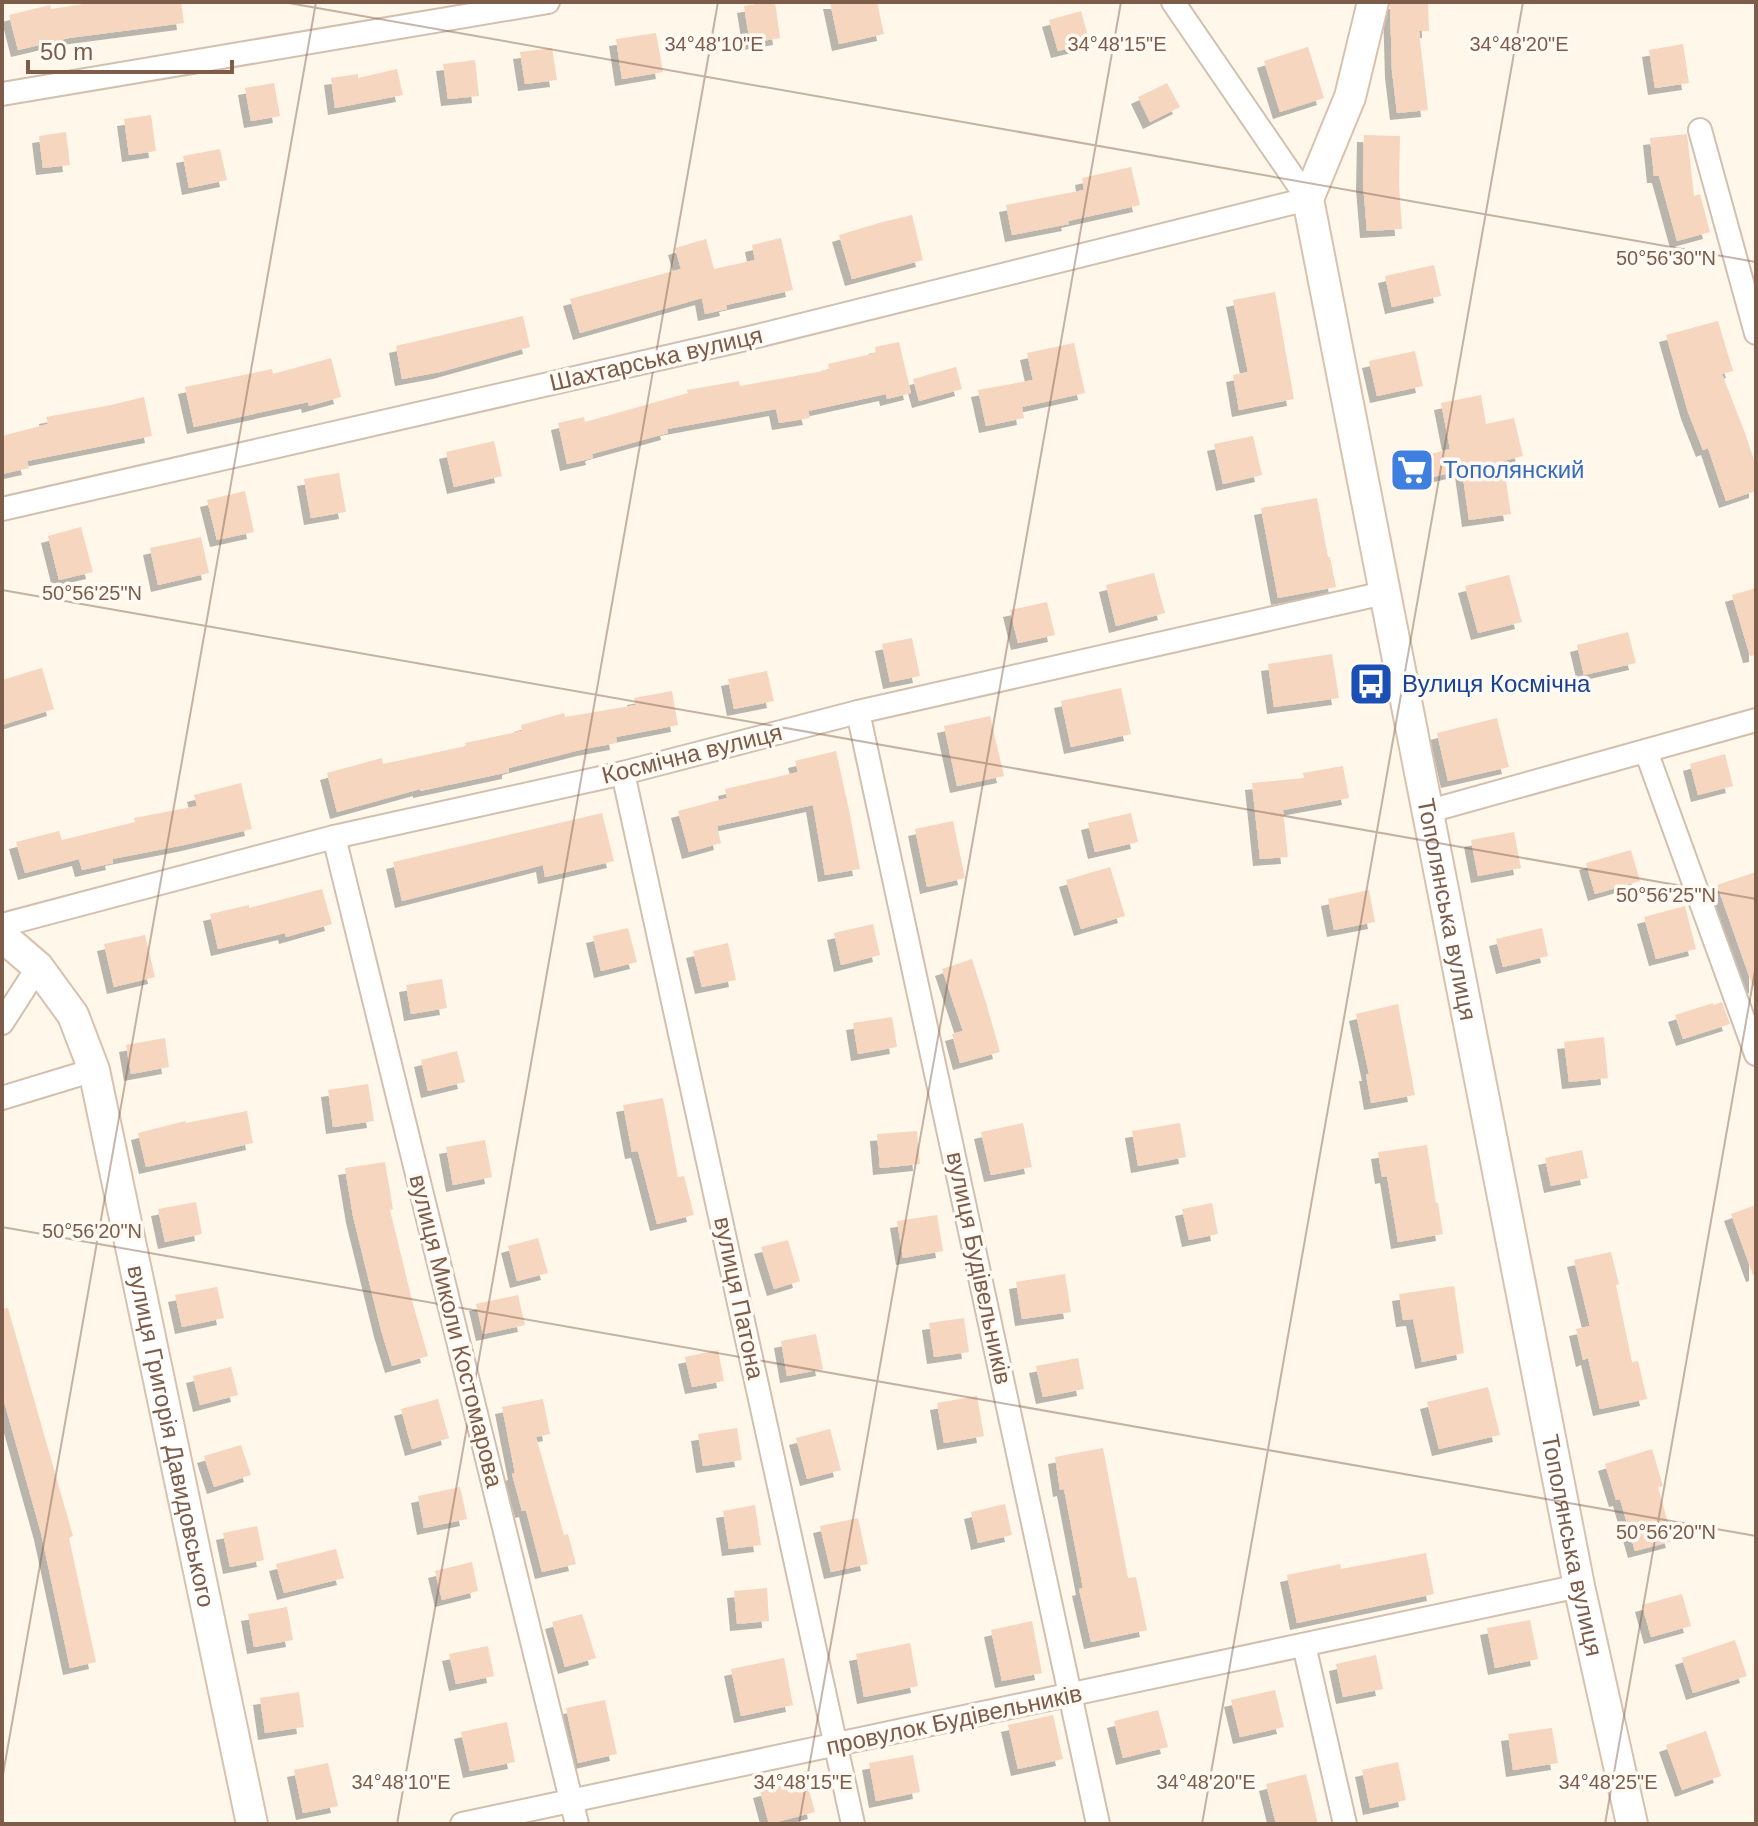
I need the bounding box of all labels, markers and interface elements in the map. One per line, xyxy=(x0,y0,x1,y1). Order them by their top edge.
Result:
scale bar xyxy=(28,24,232,74)
text: 34°48'10"E xyxy=(665,33,764,55)
text: 34°48'15"E xyxy=(1068,33,1167,55)
text: 34°48'20"E xyxy=(1470,33,1569,55)
text: 50 m xyxy=(40,38,93,65)
text: 50°56'30"N xyxy=(1616,247,1716,269)
street label: Шахтарська вулиця xyxy=(547,321,765,396)
supermarket icon: Тополянский xyxy=(1388,446,1436,494)
place label: Тополянский xyxy=(1443,456,1585,483)
text: 50°56'25"N xyxy=(42,582,142,604)
bus stop icon: Вулиця Космічна xyxy=(1347,660,1395,708)
place label: Вулиця Космічна xyxy=(1402,670,1591,697)
street label: Космічна вулиця xyxy=(599,718,785,789)
street label: Тополянська вулиця xyxy=(1412,796,1482,1023)
text: 50°56'25"N xyxy=(1616,884,1716,906)
street label: вулиця Будівельників xyxy=(942,1149,1017,1387)
street label: вулиця Миколи Костомарова xyxy=(405,1172,509,1491)
street label: вулиця Патона xyxy=(709,1214,770,1382)
text: 50°56'20"N xyxy=(42,1220,142,1242)
street label: вулиця Григорія Давидовського xyxy=(122,1263,220,1610)
street label: Тополянська вулиця xyxy=(1537,1432,1608,1659)
text: 50°56'20"N xyxy=(1616,1521,1716,1543)
street label: провулок Будівельників xyxy=(824,1679,1084,1760)
text: 34°48'10"E xyxy=(352,1771,451,1793)
text: 34°48'15"E xyxy=(754,1771,853,1793)
text: 34°48'20"E xyxy=(1157,1771,1256,1793)
text: 34°48'25"E xyxy=(1559,1771,1658,1793)

